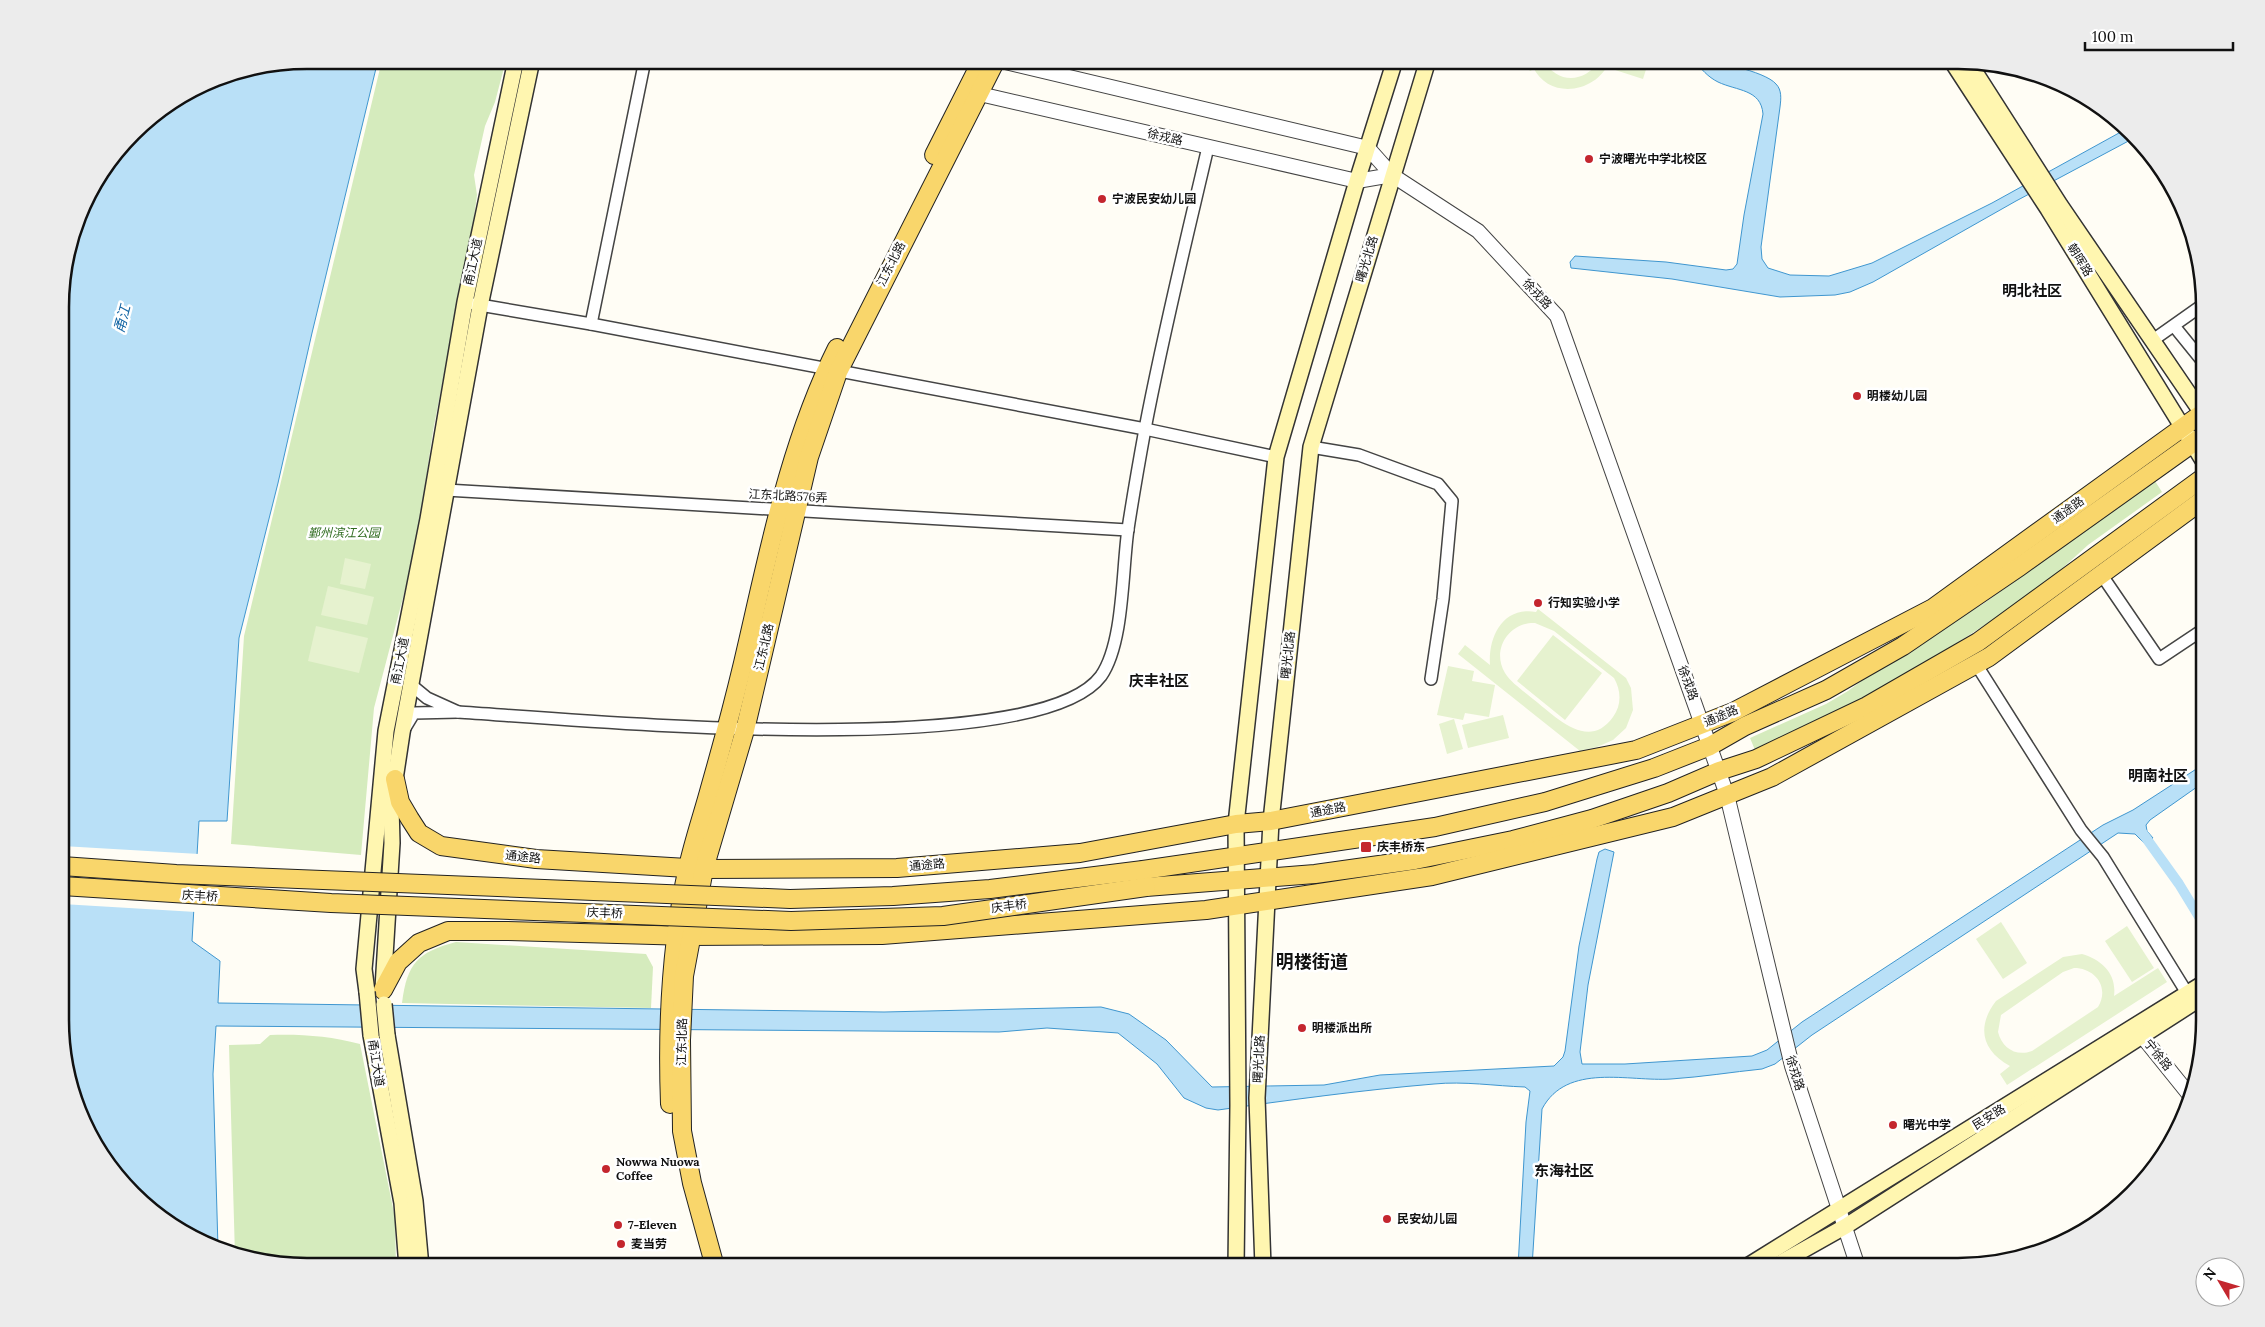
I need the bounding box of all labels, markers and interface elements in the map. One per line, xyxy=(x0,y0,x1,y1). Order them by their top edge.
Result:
scale bar xyxy=(2085,20,2232,52)
text: 100 m xyxy=(2092,27,2133,46)
street label: 徐戎路 xyxy=(1146,125,1184,148)
place label: 宁波曙光中学北校区 xyxy=(1599,151,1707,166)
marker: 宁波曙光中学北校区 xyxy=(1583,153,1595,165)
place label: 宁波民安幼儿园 xyxy=(1112,191,1196,206)
marker: 宁波民安幼儿园 xyxy=(1096,193,1108,205)
street label: 曙光北路 xyxy=(1352,234,1381,284)
street label: 甬江大道 xyxy=(460,237,485,287)
street label: 江东北路 xyxy=(873,239,908,289)
street label: 朝晖路 xyxy=(2065,240,2096,279)
street label: 徐戎路 xyxy=(1520,275,1555,312)
district label: 明北社区 xyxy=(2002,281,2062,300)
water label: 甬江 xyxy=(110,301,135,335)
place label: 明楼幼儿园 xyxy=(1867,388,1927,403)
marker: 明楼幼儿园 xyxy=(1851,390,1863,402)
street label: 江东北路576弄 xyxy=(748,486,828,505)
street label: 通途路 xyxy=(2049,493,2087,526)
park label: 鄞州滨江公园 xyxy=(308,525,382,540)
place label: 行知实验小学 xyxy=(1548,595,1620,610)
marker: 行知实验小学 xyxy=(1532,597,1544,609)
street label: 江东北路 xyxy=(751,622,776,672)
street label: 曙光北路 xyxy=(1278,630,1297,680)
street label: 甬江大道 xyxy=(388,636,411,686)
street label: 徐戎路 xyxy=(1675,663,1702,702)
district label: 庆丰社区 xyxy=(1129,671,1189,690)
street label: 通途路 xyxy=(1701,702,1740,729)
district label: 明南社区 xyxy=(2128,766,2188,785)
street label: 通途路 xyxy=(1309,799,1347,820)
place label: 庆丰桥东 xyxy=(1377,839,1425,854)
marker: 庆丰桥东 xyxy=(1359,840,1373,854)
street label: 通途路 xyxy=(504,847,542,866)
street label: 通途路 xyxy=(908,855,946,874)
street label: 庆丰桥 xyxy=(182,887,218,904)
street label: 庆丰桥 xyxy=(990,896,1028,915)
street label: 庆丰桥 xyxy=(587,904,623,921)
district label: 明楼街道 xyxy=(1276,950,1348,973)
street label: 江东北路 xyxy=(674,1018,689,1066)
place label: 明楼派出所 xyxy=(1312,1020,1372,1035)
marker: 明楼派出所 xyxy=(1296,1022,1308,1034)
street label: 曙光北路 xyxy=(1250,1035,1267,1083)
street label: 宁徐路 xyxy=(2141,1036,2176,1073)
street label: 甬江大道 xyxy=(365,1038,388,1088)
street label: 徐戎路 xyxy=(1783,1053,1808,1092)
street label: 民安路 xyxy=(1969,1101,2008,1132)
place label: 曙光中学 xyxy=(1903,1117,1951,1132)
marker: 曙光中学 xyxy=(1887,1119,1899,1131)
place label: Nowwa Nuowa Coffee xyxy=(616,1154,700,1183)
district label: 东海社区 xyxy=(1534,1161,1594,1180)
marker: Nowwa Nuowa Coffee xyxy=(600,1163,612,1175)
place label: 民安幼儿园 xyxy=(1397,1211,1457,1226)
marker: 民安幼儿园 xyxy=(1381,1213,1393,1225)
place label: 7-Eleven xyxy=(628,1217,677,1232)
marker: 7-Eleven xyxy=(612,1219,624,1231)
place label: 麦当劳 xyxy=(631,1236,667,1251)
marker: 麦当劳 xyxy=(615,1238,627,1250)
north arrow xyxy=(2195,1257,2245,1307)
text: N xyxy=(2199,1264,2220,1284)

